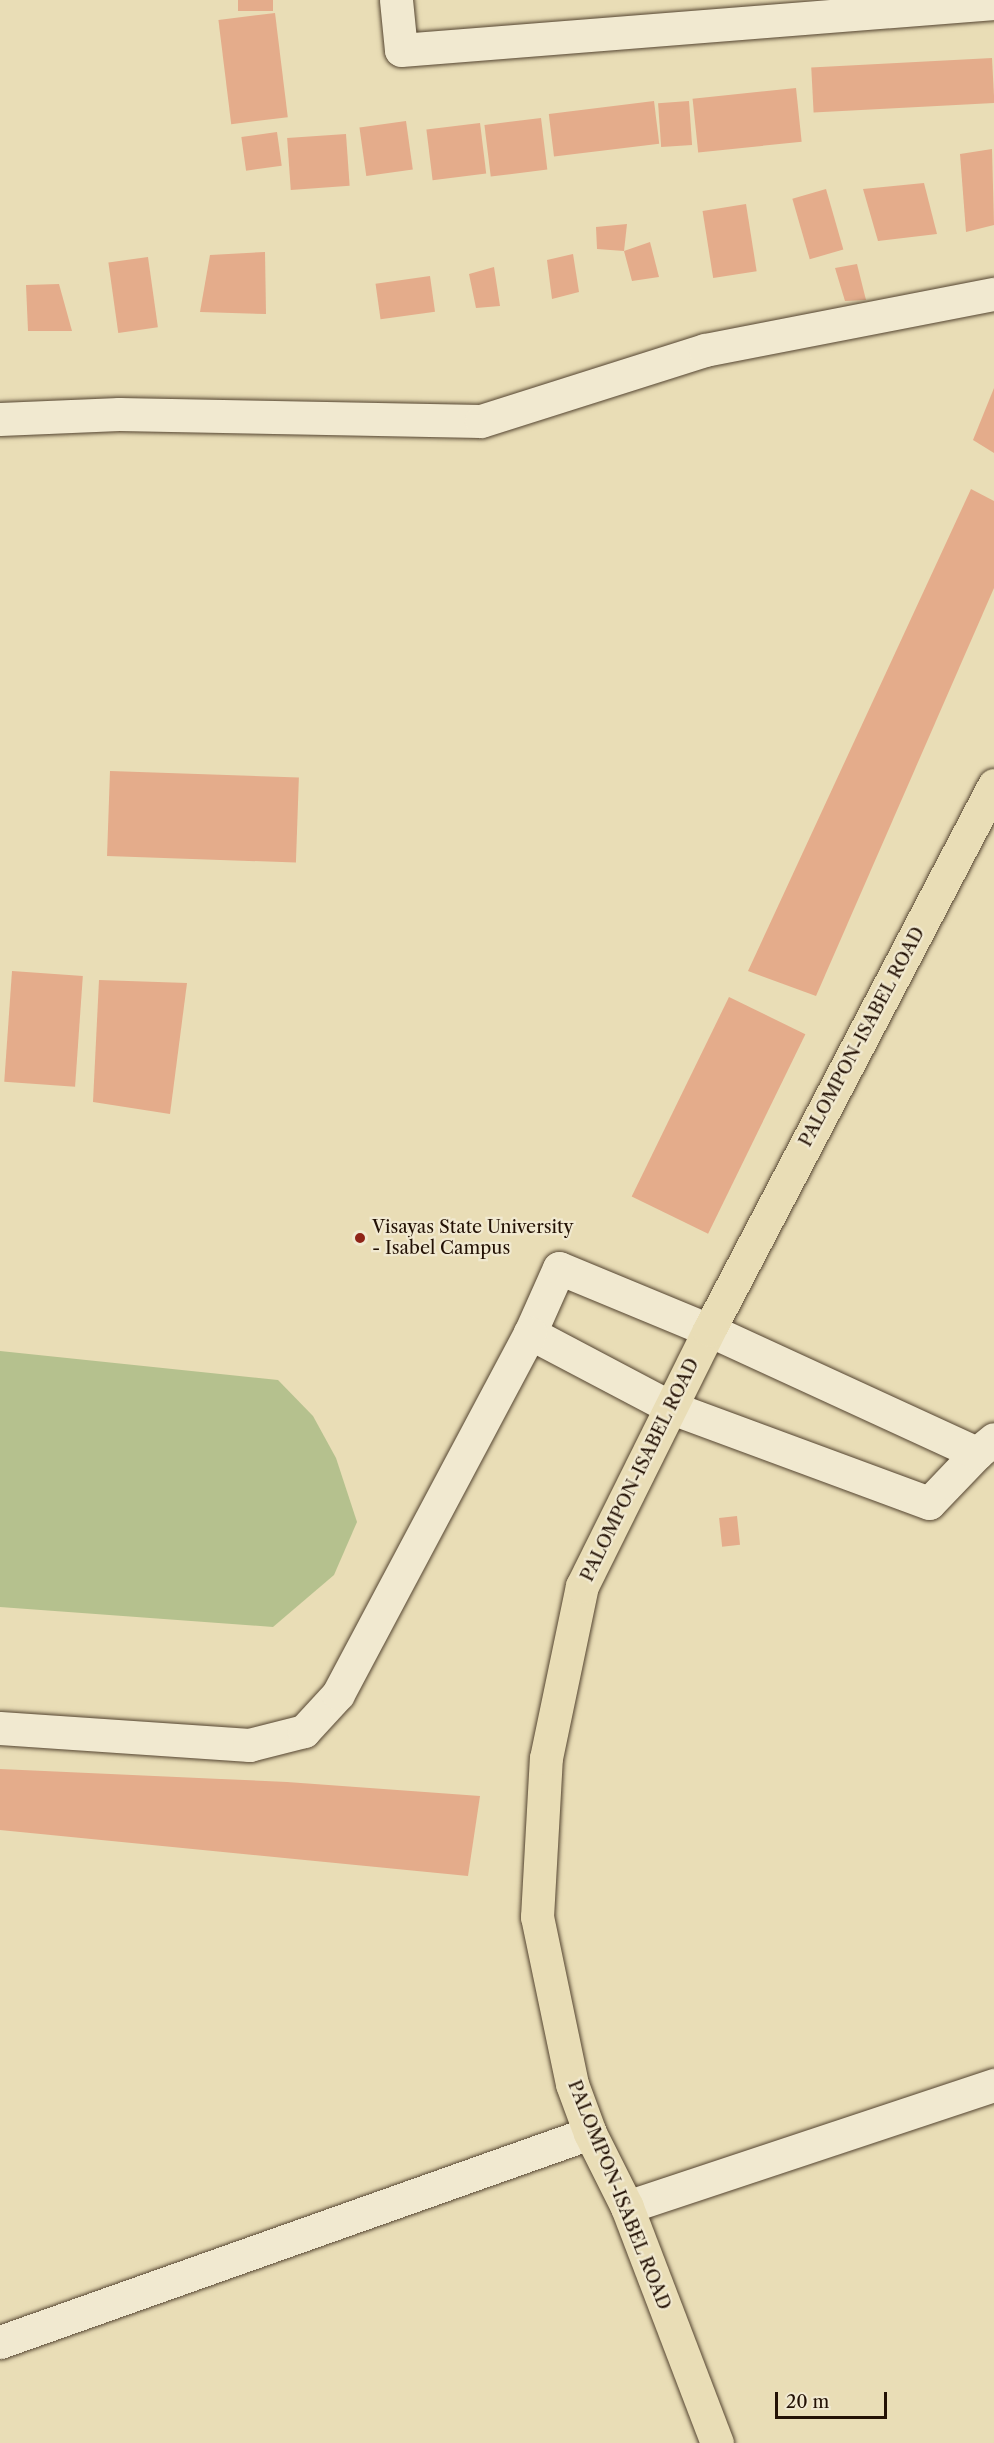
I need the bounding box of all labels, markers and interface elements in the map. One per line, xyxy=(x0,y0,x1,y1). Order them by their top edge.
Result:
street label: PALOMPON-ISABEL ROAD xyxy=(795,923,929,1151)
place label: Visayas State University - Isabel Campus xyxy=(372,1217,573,1260)
marker: Visayas State University - Isabel Campus xyxy=(353,1231,367,1245)
street label: PALOMPON-ISABEL ROAD xyxy=(576,1355,704,1585)
street label: PALOMPON-ISABEL ROAD xyxy=(563,2077,675,2313)
scale bar xyxy=(778,2380,890,2418)
text: 20 m xyxy=(786,2391,829,2413)

